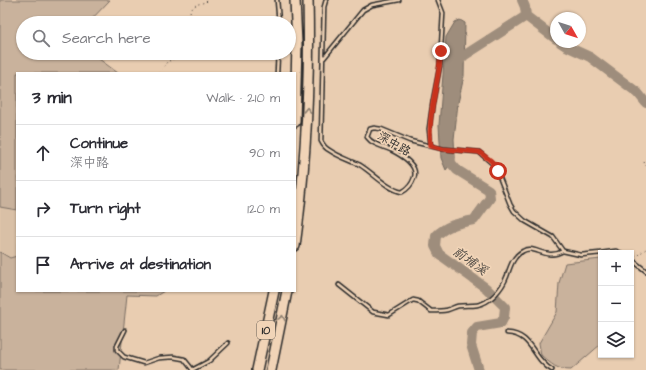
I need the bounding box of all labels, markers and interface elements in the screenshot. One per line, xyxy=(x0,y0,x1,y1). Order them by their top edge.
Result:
north arrow xyxy=(550,12,586,48)
search box xyxy=(16,16,296,60)
icon: search xyxy=(30,27,52,49)
text: Search here xyxy=(62,28,151,49)
route end xyxy=(432,42,450,60)
text: 3 min xyxy=(32,86,72,110)
text: Walk · 210 m xyxy=(206,89,280,107)
one-way arrow xyxy=(303,107,312,113)
street label: 深中路 xyxy=(374,128,414,160)
text: Continue xyxy=(70,133,128,154)
icon: ahead xyxy=(32,142,54,164)
text: 90 m xyxy=(249,144,280,162)
text: 深中路 xyxy=(70,154,109,172)
route start xyxy=(489,162,507,180)
icon: right xyxy=(32,198,54,220)
text: Turn right xyxy=(70,198,141,219)
text: 120 m xyxy=(247,200,280,218)
water label: 前埔溪 xyxy=(449,242,492,280)
map controls xyxy=(598,250,634,358)
button: + xyxy=(598,250,634,286)
icon: arrive xyxy=(32,254,54,276)
text: Arrive at destination xyxy=(70,254,211,275)
button: − xyxy=(598,286,634,322)
one-way arrow xyxy=(277,315,285,321)
road number: 10 xyxy=(257,321,275,339)
button: layers xyxy=(598,322,634,358)

